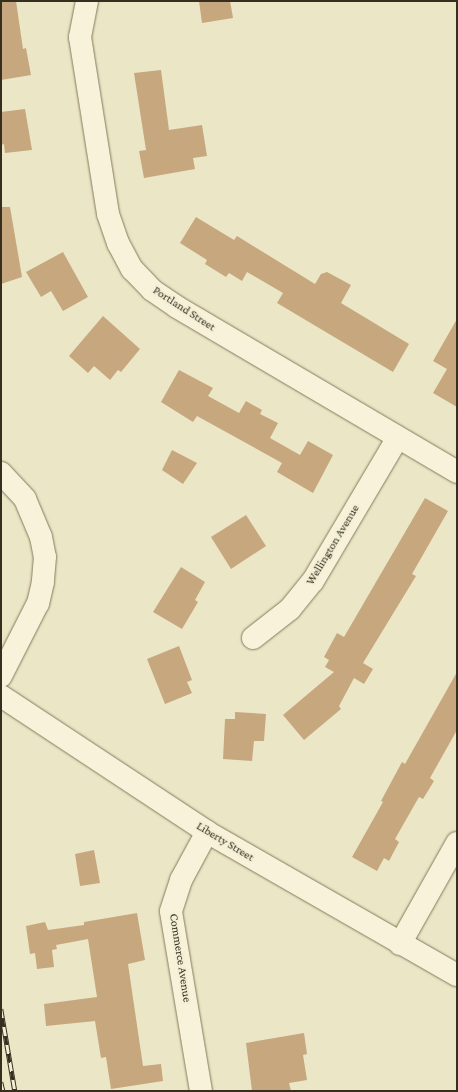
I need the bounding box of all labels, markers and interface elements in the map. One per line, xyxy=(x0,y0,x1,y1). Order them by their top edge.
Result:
street label: Portland Street xyxy=(150,283,218,335)
street label: Wellington Avenue xyxy=(303,502,363,588)
street label: Liberty Street xyxy=(194,819,256,865)
street label: Commerce Avenue xyxy=(166,913,194,1003)

